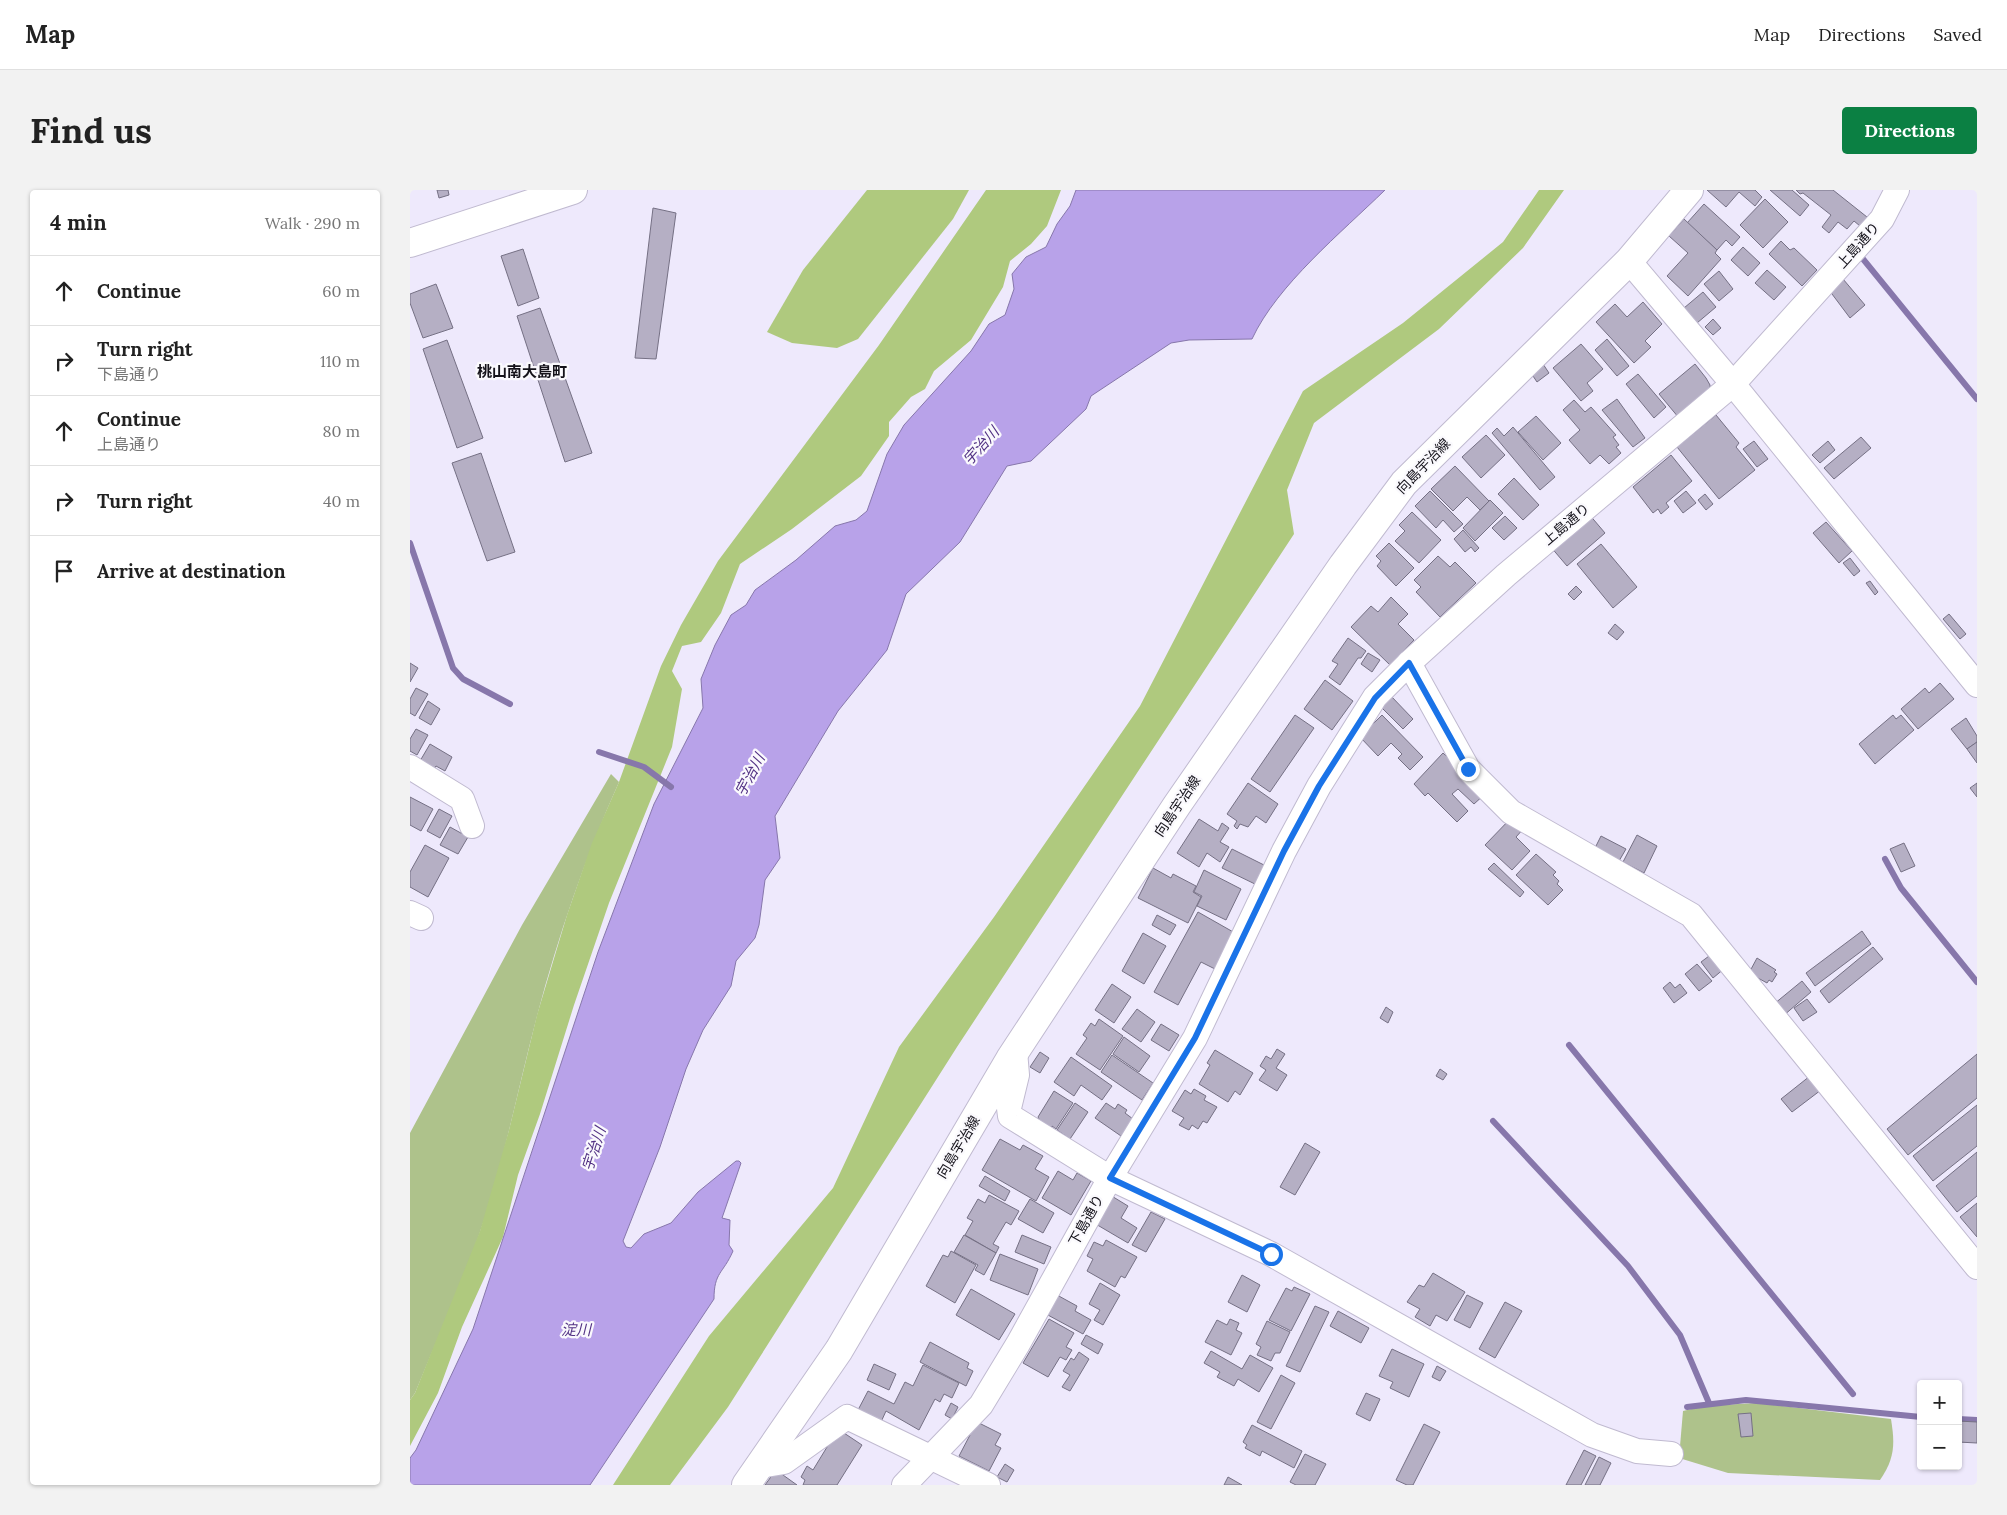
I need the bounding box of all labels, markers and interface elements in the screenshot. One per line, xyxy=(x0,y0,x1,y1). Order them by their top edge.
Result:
text: Map xyxy=(25,19,75,50)
text: Map xyxy=(1754,23,1790,46)
text: Directions xyxy=(1818,23,1905,46)
text: Saved xyxy=(1933,23,1982,46)
button: Directions xyxy=(1842,107,1977,154)
text: Find us xyxy=(30,108,152,153)
text: 4 min xyxy=(50,209,107,236)
text: Walk · 290 m xyxy=(265,213,360,233)
street label: 上島通り xyxy=(1833,218,1883,272)
icon: ahead xyxy=(50,277,78,305)
text: Continue xyxy=(97,279,181,303)
text: 60 m xyxy=(322,281,360,301)
text: Turn right xyxy=(97,337,193,361)
icon: right xyxy=(50,347,78,375)
text: 110 m xyxy=(320,351,360,371)
district label: 桃山南大島町 xyxy=(477,362,567,381)
text: 下島通り xyxy=(97,364,161,384)
text: Continue xyxy=(97,407,181,431)
icon: ahead xyxy=(50,417,78,445)
text: 80 m xyxy=(323,421,360,441)
water label: 宇治川 xyxy=(959,421,1004,469)
text: 上島通り xyxy=(97,434,161,454)
street label: 向島宇治線 xyxy=(1392,435,1454,497)
icon: right xyxy=(50,487,78,515)
text: Turn right xyxy=(97,489,193,513)
text: 40 m xyxy=(323,491,360,511)
street label: 上島通り xyxy=(1539,499,1593,549)
icon: arrive xyxy=(50,557,78,585)
text: Arrive at destination xyxy=(97,559,286,583)
water label: 宇治川 xyxy=(731,749,769,799)
route end xyxy=(1457,758,1480,781)
street label: 向島宇治線 xyxy=(1150,772,1204,840)
street label: 向島宇治線 xyxy=(932,1112,984,1182)
water label: 宇治川 xyxy=(578,1123,610,1173)
street label: 下島通り xyxy=(1065,1191,1107,1249)
route start xyxy=(1260,1243,1283,1266)
water label: 淀川 xyxy=(561,1320,593,1339)
map controls xyxy=(1917,1380,1962,1470)
button: + xyxy=(1917,1380,1962,1425)
button: − xyxy=(1917,1425,1962,1470)

